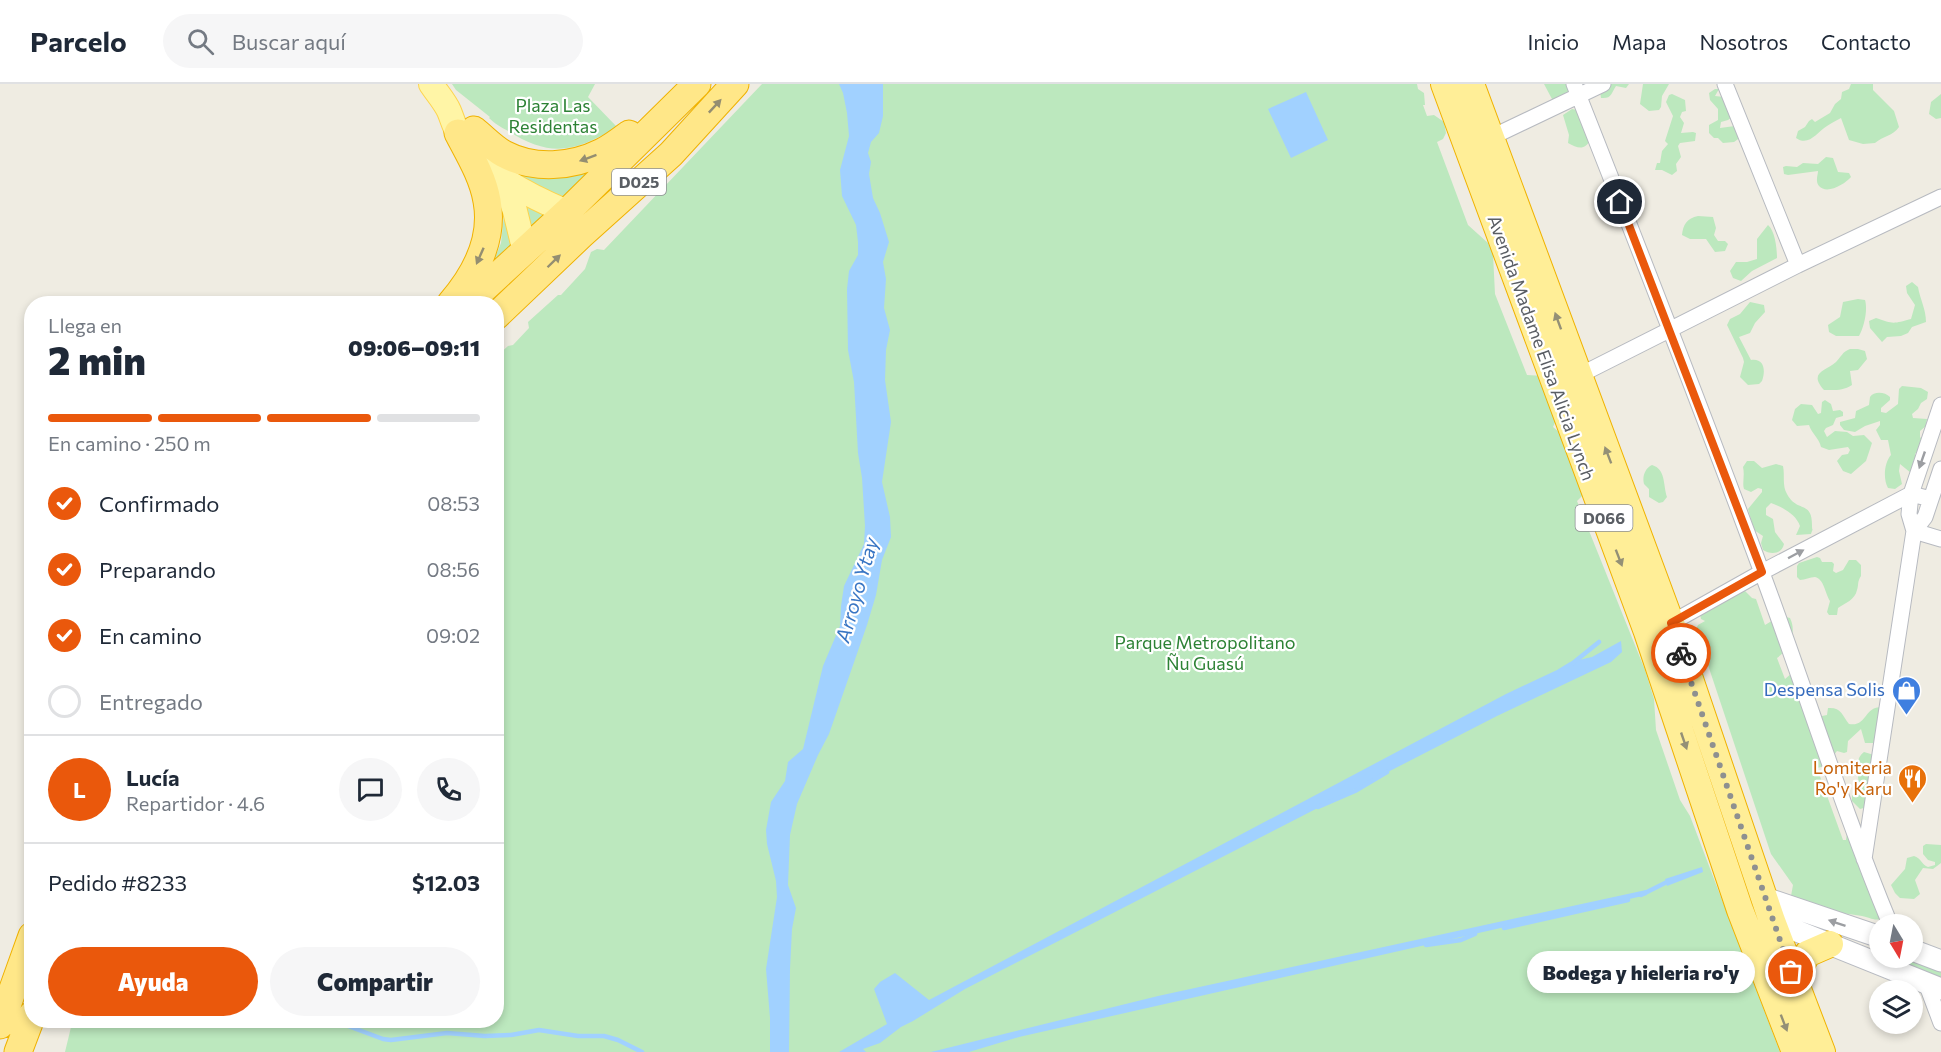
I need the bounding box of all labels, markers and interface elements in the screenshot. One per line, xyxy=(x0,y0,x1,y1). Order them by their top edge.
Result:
search box xyxy=(163,14,583,68)
text: Parcelo xyxy=(30,24,127,58)
icon: search xyxy=(184,25,217,58)
text: Buscar aquí xyxy=(232,28,346,55)
text: Inicio xyxy=(1527,29,1579,54)
text: Mapa xyxy=(1612,29,1666,54)
text: Nosotros xyxy=(1699,29,1788,54)
text: Contacto xyxy=(1821,29,1911,54)
park label: Plaza Las Residentas xyxy=(509,94,597,137)
one-way arrow xyxy=(708,98,722,113)
one-way arrow xyxy=(579,153,597,163)
road number: D025 xyxy=(612,169,666,195)
pin xyxy=(1594,176,1645,227)
icon: home xyxy=(1603,185,1636,218)
street label: Avenida Madame Elisa Alicia Lynch xyxy=(1484,212,1600,483)
one-way arrow xyxy=(476,248,485,265)
one-way arrow xyxy=(546,254,561,268)
one-way arrow xyxy=(1553,312,1563,330)
text: Llega en xyxy=(48,313,122,337)
text: 09:06–09:11 xyxy=(348,334,480,361)
text: 2 min xyxy=(48,335,146,383)
text: En camino · 250 m xyxy=(48,431,211,455)
one-way arrow xyxy=(1603,446,1612,464)
one-way arrow xyxy=(1917,451,1927,469)
icon: check xyxy=(48,487,81,520)
text: Confirmado xyxy=(99,490,220,517)
text: 08:53 xyxy=(427,491,480,515)
road number: D066 xyxy=(1576,505,1632,531)
water label: Arroyo Ytay xyxy=(829,534,883,646)
one-way arrow xyxy=(1614,549,1624,567)
one-way arrow xyxy=(1788,549,1805,559)
icon: check xyxy=(48,553,81,586)
text: Preparando xyxy=(99,556,216,583)
text: 08:56 xyxy=(426,557,480,581)
icon: check xyxy=(48,619,81,652)
text: En camino xyxy=(99,622,202,649)
text: 09:02 xyxy=(426,623,480,647)
courier xyxy=(1651,623,1711,683)
park label: Parque Metropolitano Ñu Guasú xyxy=(1114,631,1296,674)
icon: bike xyxy=(1665,637,1698,670)
shop icon: Despensa Solis xyxy=(1890,674,1922,716)
place label: Despensa Solis xyxy=(1764,678,1885,700)
text: Entregado xyxy=(99,688,203,715)
one-way arrow xyxy=(1679,732,1689,750)
place label: Lomiteria Ro'y Karu xyxy=(1813,756,1892,799)
button: chat xyxy=(339,758,402,821)
button: phone xyxy=(417,758,480,821)
restaurant icon: Lomiteria Ro'y Karu xyxy=(1897,762,1929,804)
text: Lucía xyxy=(126,764,180,791)
text: L xyxy=(73,776,86,803)
text: Repartidor · 4.6 xyxy=(126,791,265,815)
text: Pedido #8233 xyxy=(48,869,187,896)
text: $12.03 xyxy=(412,869,480,896)
north arrow xyxy=(1869,914,1923,968)
map controls xyxy=(1869,914,1923,1034)
one-way arrow xyxy=(1828,917,1846,927)
pin xyxy=(1765,946,1816,997)
button: Ayuda xyxy=(48,947,258,1016)
button: Compartir xyxy=(270,947,480,1016)
callout: Bodega y hieleria ro'y xyxy=(1527,951,1755,993)
icon: bag xyxy=(1774,955,1807,988)
text: Bodega y hieleria ro'y xyxy=(1542,960,1740,984)
button: layers xyxy=(1869,980,1923,1034)
one-way arrow xyxy=(1779,1014,1789,1032)

